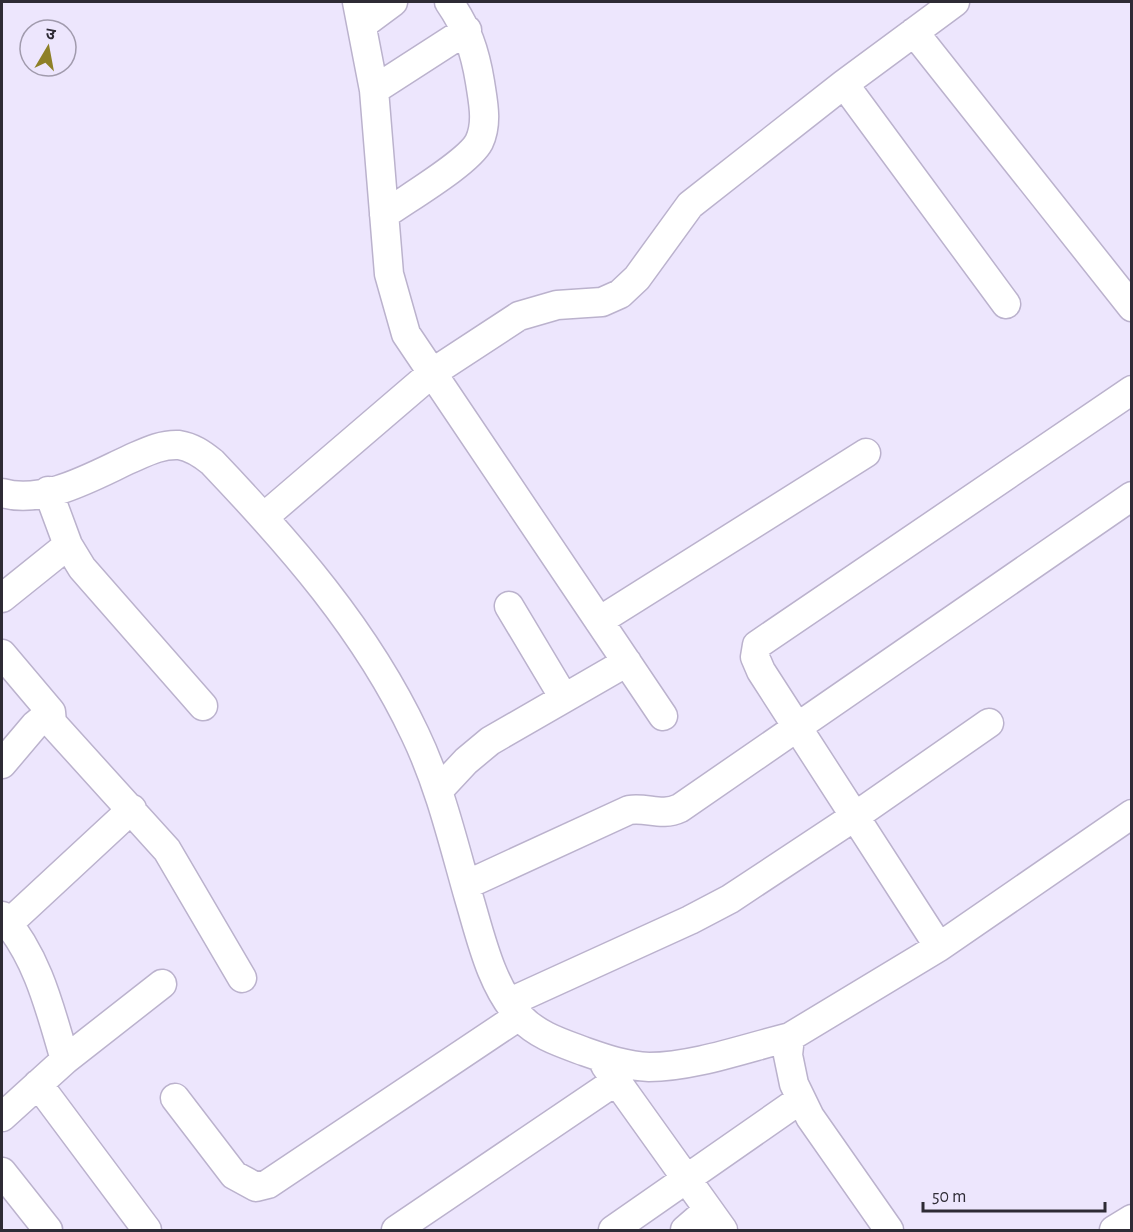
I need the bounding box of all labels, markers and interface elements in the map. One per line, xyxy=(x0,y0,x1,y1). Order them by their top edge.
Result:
north arrow xyxy=(18,18,78,78)
text: उ xyxy=(44,26,57,43)
scale bar xyxy=(923,1175,1104,1213)
text: 50 m xyxy=(932,1188,966,1206)

